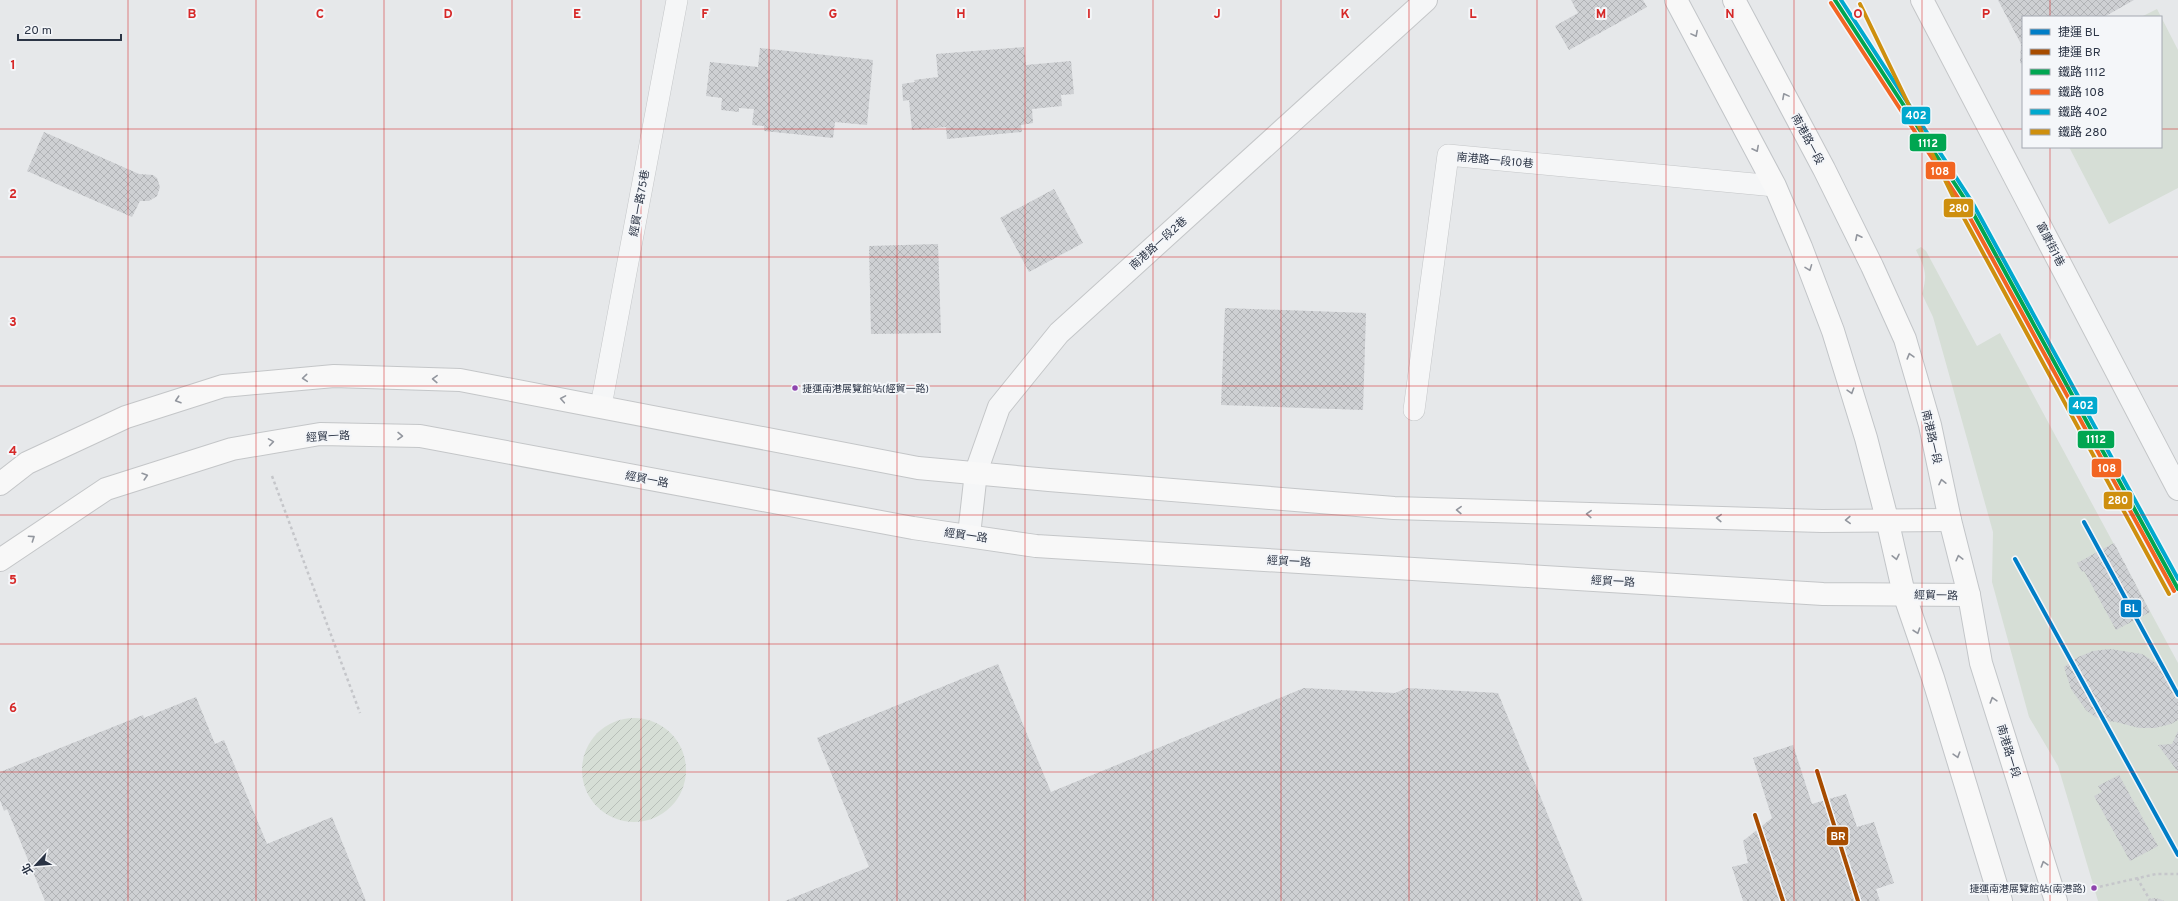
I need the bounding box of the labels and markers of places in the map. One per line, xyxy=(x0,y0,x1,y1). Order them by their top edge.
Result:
marker: 捷運南港展覽館站(經貿一路) xyxy=(790,383,800,393)
place label: 捷運南港展覽館站(經貿一路) xyxy=(802,383,929,396)
place label: 捷運南港展覽館站(南港路) xyxy=(1969,883,2086,896)
marker: 捷運南港展覽館站(南港路) xyxy=(2089,883,2099,893)

